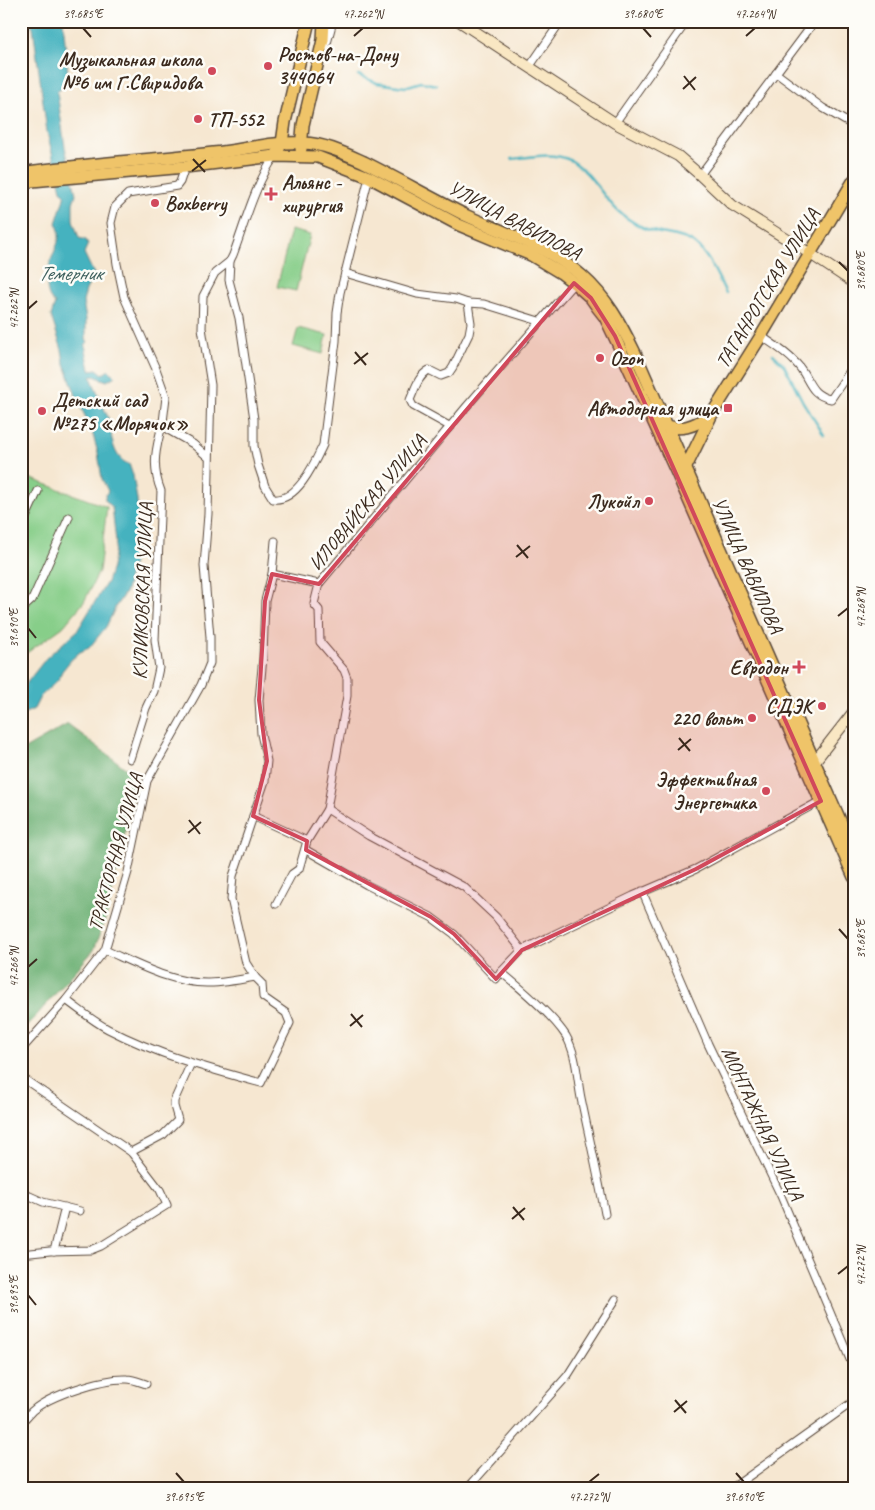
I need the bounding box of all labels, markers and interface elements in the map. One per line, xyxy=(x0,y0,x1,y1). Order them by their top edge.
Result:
text: 39.685°E xyxy=(63,6,104,22)
text: 47.262°N xyxy=(343,6,385,22)
text: 39.680°E xyxy=(623,6,664,22)
text: 47.264°N xyxy=(735,6,777,22)
place label: Ростов-на-Дону 344064 xyxy=(278,42,399,90)
place label: Музыкальная школа №6 им Г.Свиридова xyxy=(59,47,204,95)
marker: Ростов-на-Дону 344064 xyxy=(262,60,274,72)
marker: Музыкальная школа №6 им Г.Свиридова xyxy=(206,65,218,77)
place label: ТП-552 xyxy=(208,107,265,132)
marker: ТП-552 xyxy=(192,113,204,125)
place label: Альянс - хирургия xyxy=(282,170,344,219)
street label: УЛИЦА ВАВИЛОВА xyxy=(444,175,586,266)
marker: Альянс - хирургия xyxy=(264,187,278,201)
place label: Boxberry xyxy=(165,191,229,217)
marker: Boxberry xyxy=(149,197,161,209)
street label: ТАГАНРОГСКАЯ УЛИЦА xyxy=(710,203,825,373)
text: 39.680°E xyxy=(853,250,869,291)
water label: Темерник xyxy=(38,260,106,286)
text: 47.262°N xyxy=(6,287,22,329)
place label: Ozon xyxy=(610,346,644,371)
marker: Ozon xyxy=(594,352,606,364)
place label: Детский сад №275 «Морячок» xyxy=(52,388,189,436)
place label: Автодорная улица xyxy=(587,396,720,422)
marker: Автодорная улица xyxy=(722,402,734,414)
marker: Детский сад №275 «Морячок» xyxy=(36,405,48,417)
street label: ИЛОВАЙСКАЯ УЛИЦА xyxy=(303,428,432,576)
place label: Лукойл xyxy=(587,489,640,514)
street label: УЛИЦА ВАВИЛОВА xyxy=(706,493,789,638)
marker: Лукойл xyxy=(643,495,655,507)
street label: КУЛИКОВСКАЯ УЛИЦА xyxy=(127,501,158,680)
text: 47.268°N xyxy=(853,586,869,628)
text: 39.690°E xyxy=(6,607,22,648)
place label: Евродон xyxy=(730,655,789,680)
marker: Евродон xyxy=(792,660,806,674)
place label: СДЭК xyxy=(766,694,816,719)
marker: СДЭК xyxy=(816,700,828,712)
place label: 220 вольт xyxy=(672,706,744,731)
marker: 220 вольт xyxy=(746,712,758,724)
place label: Эффективная Энергетика xyxy=(656,767,758,815)
street label: ТРАКТОРНАЯ УЛИЦА xyxy=(82,770,149,934)
marker: Эффективная Энергетика xyxy=(760,785,772,797)
text: 39.685°E xyxy=(853,918,869,959)
text: 47.266°N xyxy=(6,945,22,987)
street label: МОНТАЖНАЯ УЛИЦА xyxy=(716,1042,809,1205)
text: 47.272°N xyxy=(853,1244,869,1286)
text: 39.695°E xyxy=(6,1274,22,1315)
text: 39.695°E xyxy=(164,1489,205,1505)
text: 47.272°N xyxy=(569,1489,611,1505)
text: 39.690°E xyxy=(724,1489,765,1505)

